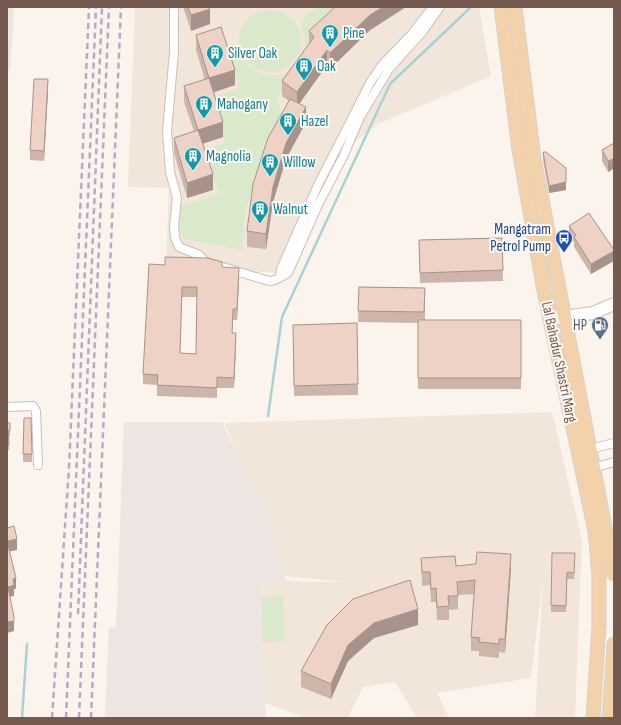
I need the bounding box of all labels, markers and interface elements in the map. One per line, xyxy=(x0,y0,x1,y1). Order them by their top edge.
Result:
building icon: Pine xyxy=(320,23,340,48)
place label: Pine xyxy=(343,24,365,43)
building icon: Silver Oak xyxy=(205,43,225,68)
place label: Silver Oak xyxy=(228,44,277,63)
building icon: Oak xyxy=(294,56,314,81)
place label: Oak xyxy=(317,57,336,76)
building icon: Mahogany xyxy=(194,94,214,119)
place label: Mahogany xyxy=(217,95,268,114)
building icon: Hazel xyxy=(278,111,298,136)
place label: Hazel xyxy=(301,112,328,131)
building icon: Magnolia xyxy=(183,146,203,171)
place label: Magnolia xyxy=(206,147,251,166)
building icon: Willow xyxy=(260,152,280,177)
place label: Willow xyxy=(283,153,316,172)
building icon: Walnut xyxy=(250,199,270,224)
place label: Walnut xyxy=(273,200,309,219)
place label: Mangatram Petrol Pump xyxy=(490,220,551,256)
bus stop icon: Mangatram Petrol Pump xyxy=(554,228,574,253)
street label: Lal Bahadur Shastri Marg xyxy=(537,300,581,424)
fuel station icon: HP xyxy=(590,315,610,340)
place label: HP xyxy=(573,316,587,335)

